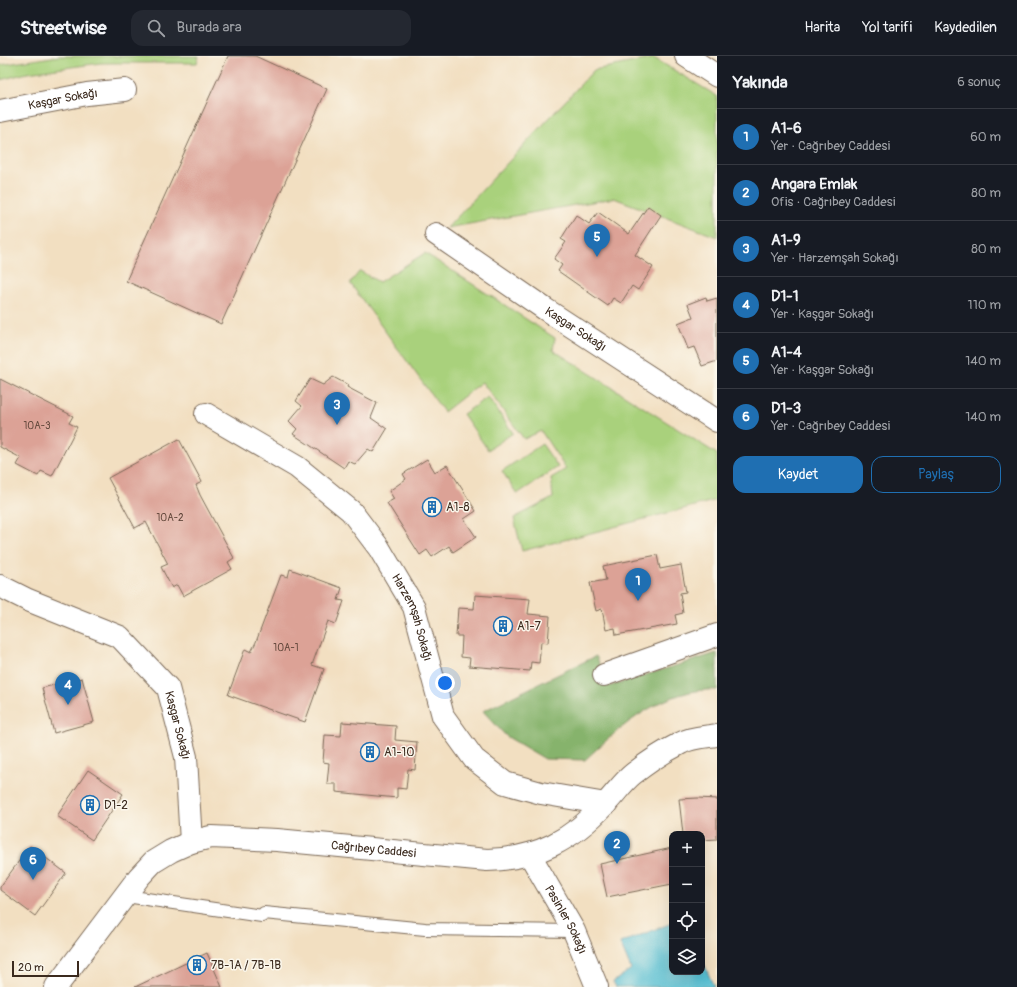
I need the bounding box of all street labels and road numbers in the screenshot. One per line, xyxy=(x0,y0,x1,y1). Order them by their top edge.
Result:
street label: Kaşgar Sokağı xyxy=(27,86,98,113)
street label: Kaşgar Sokağı xyxy=(542,304,609,355)
street label: Harzemşah Sokağı xyxy=(388,571,435,663)
street label: Kaşgar Sokağı xyxy=(161,689,193,760)
street label: Cağrıbey Caddesi xyxy=(330,838,417,861)
street label: Pasinler Sokağı xyxy=(541,883,590,956)

